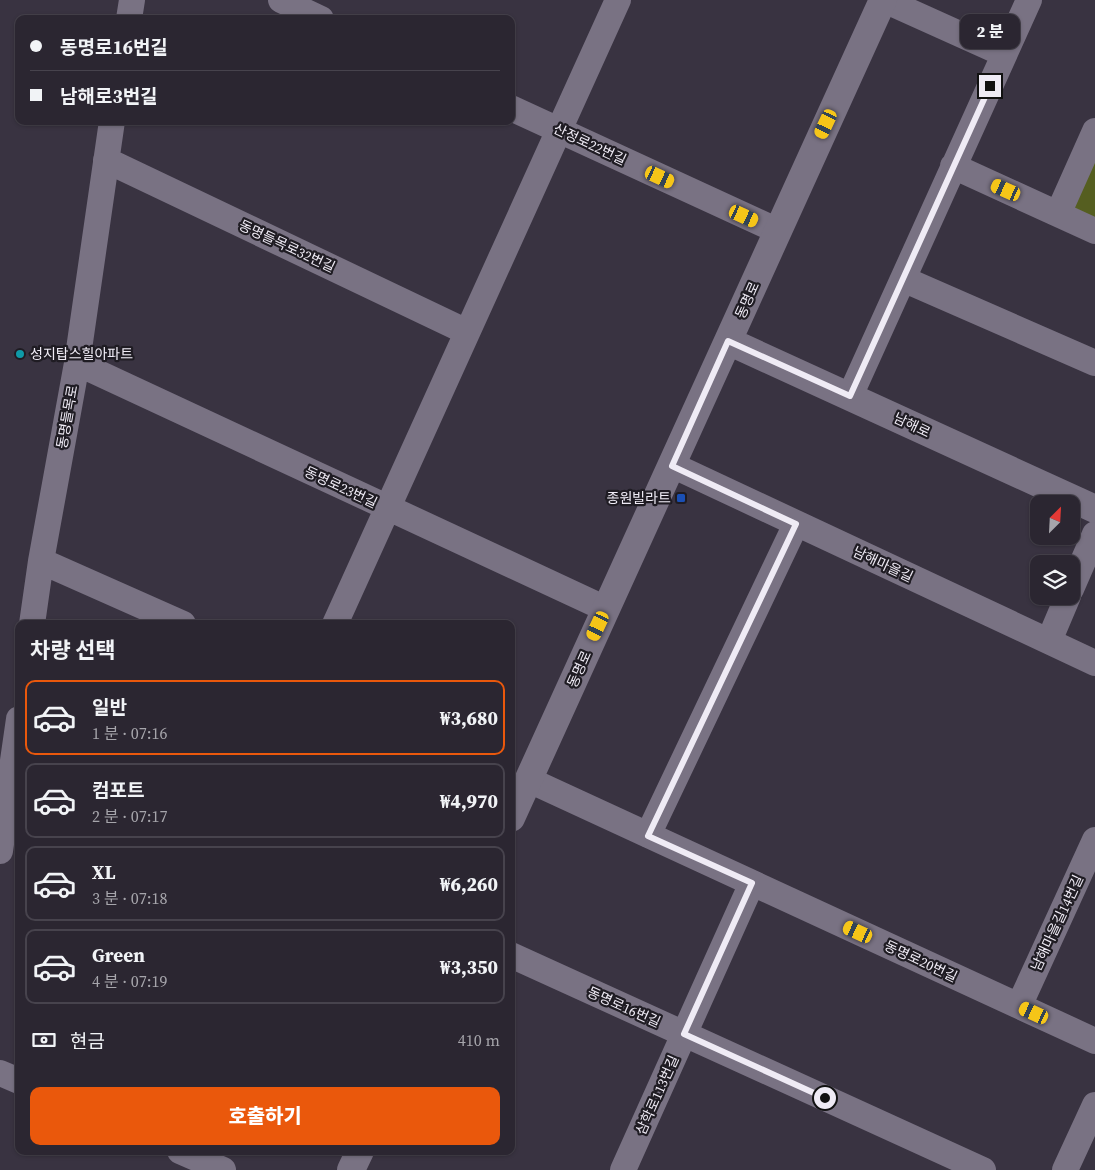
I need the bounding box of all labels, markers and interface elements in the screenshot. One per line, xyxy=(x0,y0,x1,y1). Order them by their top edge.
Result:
callout: 2 분 xyxy=(960,13,1020,48)
text: 2 분 xyxy=(977,20,1003,42)
text: 동명로16번길 xyxy=(60,34,168,60)
route end xyxy=(979,75,1001,97)
text: 남해로3번길 xyxy=(60,83,158,109)
car xyxy=(812,107,839,141)
street label: 산정로22번길 xyxy=(550,118,630,170)
car xyxy=(643,164,676,190)
car xyxy=(989,177,1022,203)
car xyxy=(727,203,760,229)
street label: 동명들목로32번길 xyxy=(236,215,338,277)
street label: 동명로 xyxy=(730,278,764,322)
place label: 성지탑스힐아파트 xyxy=(30,344,133,364)
marker: 성지탑스힐아파트 xyxy=(14,348,26,360)
street label: 동명들목로 xyxy=(52,383,82,450)
street label: 남해로 xyxy=(890,408,934,442)
street label: 동명로23번길 xyxy=(301,461,381,513)
place label: 종원빌라트 xyxy=(607,488,671,508)
marker: 종원빌라트 xyxy=(675,492,687,504)
north arrow xyxy=(1030,495,1080,545)
map controls xyxy=(1030,495,1080,605)
street label: 남해마을길 xyxy=(850,541,916,587)
button: layers xyxy=(1030,555,1080,605)
car xyxy=(584,609,611,643)
text: 차량 선택 xyxy=(30,635,116,665)
street label: 동명로 xyxy=(562,647,596,691)
text: 일반 xyxy=(92,694,127,720)
icon: car xyxy=(32,695,77,740)
text: ₩3,680 xyxy=(440,705,498,731)
text: 1 분 · 07:16 xyxy=(92,722,168,744)
text: 컴포트 xyxy=(92,777,144,803)
icon: car xyxy=(32,778,77,823)
text: ₩4,970 xyxy=(440,788,498,814)
text: 2 분 · 07:17 xyxy=(92,805,168,827)
text: XL xyxy=(92,859,115,885)
icon: car xyxy=(32,861,77,906)
text: ₩6,260 xyxy=(440,871,498,897)
street label: 남해마을길14번길 xyxy=(1026,872,1088,974)
text: 3 분 · 07:18 xyxy=(92,887,168,909)
car xyxy=(841,919,874,945)
street label: 동명로20번길 xyxy=(881,935,961,987)
text: Green xyxy=(92,942,145,968)
icon: car xyxy=(32,944,77,989)
text: ₩3,350 xyxy=(440,954,498,980)
text: 4 분 · 07:19 xyxy=(92,970,168,992)
street label: 동명로16번길 xyxy=(584,982,664,1032)
car xyxy=(1017,1000,1050,1026)
icon: cash xyxy=(30,1026,58,1054)
text: 현금 xyxy=(70,1028,105,1054)
text: 410 m xyxy=(458,1029,500,1051)
street label: 삼학로113번길 xyxy=(630,1052,684,1138)
button: 호출하기 xyxy=(30,1087,500,1145)
route start xyxy=(814,1087,836,1109)

